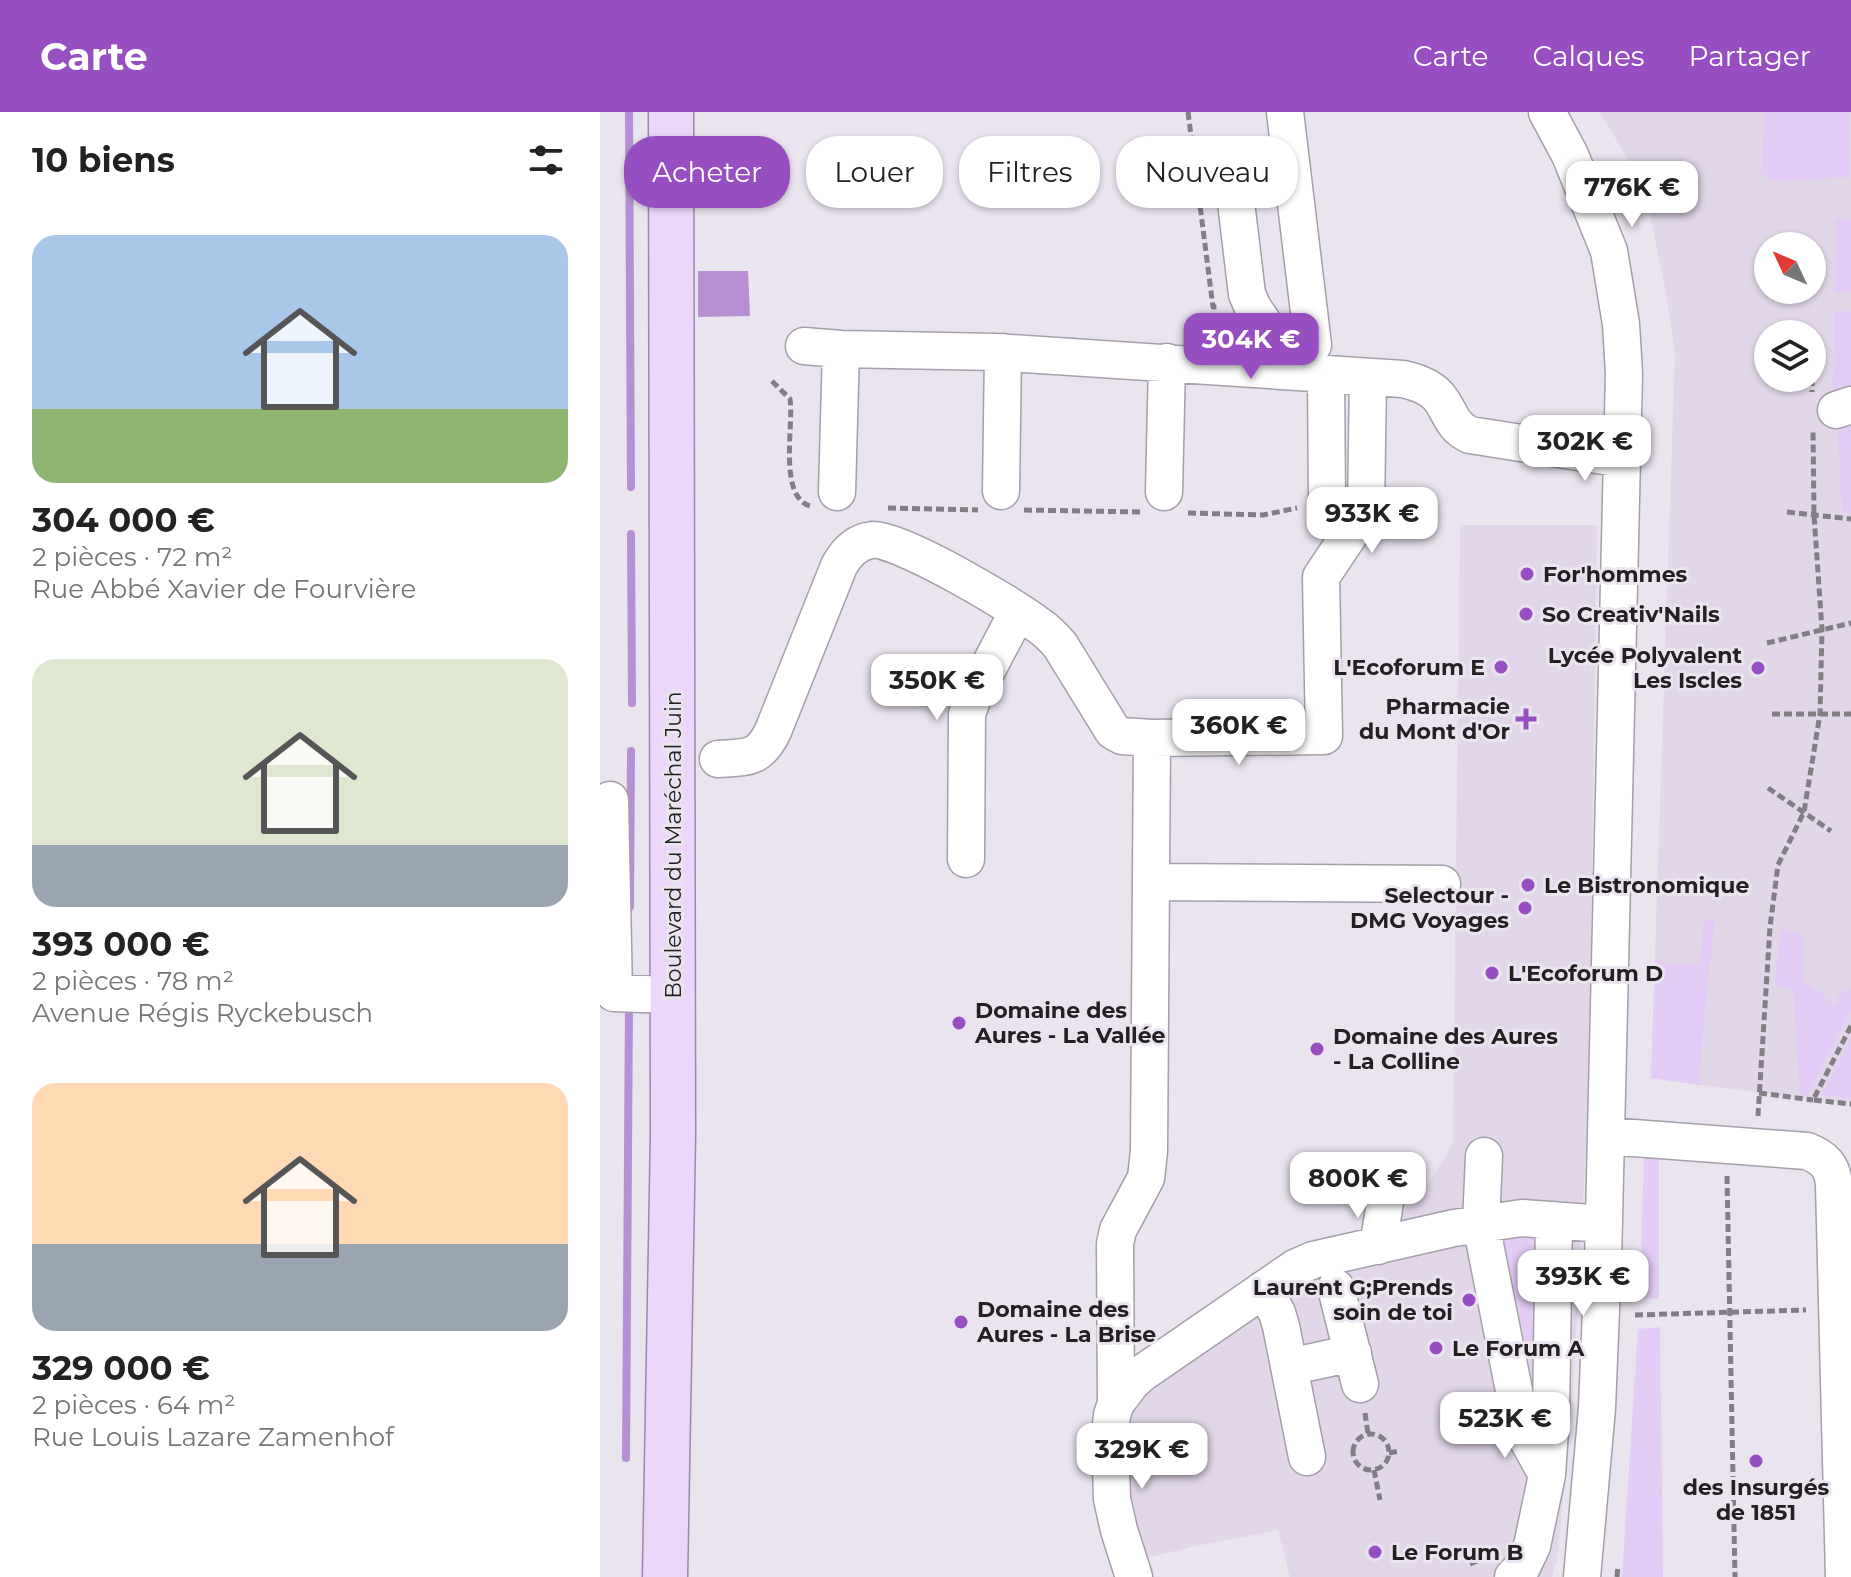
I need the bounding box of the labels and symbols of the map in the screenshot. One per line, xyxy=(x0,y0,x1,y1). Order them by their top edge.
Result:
pin: 776K € xyxy=(1567,161,1697,229)
north arrow xyxy=(1754,232,1826,304)
pin: 304K € xyxy=(1186,313,1316,381)
pin: 302K € xyxy=(1520,415,1650,483)
pin: 933K € xyxy=(1307,487,1437,555)
place label: For'hommes xyxy=(1543,561,1688,588)
marker: For'hommes xyxy=(1518,565,1536,583)
place label: So Creativ'Nails xyxy=(1542,601,1720,628)
marker: So Creativ'Nails xyxy=(1517,605,1535,623)
place label: Lycée Polyvalent Les Iscles xyxy=(1548,642,1742,694)
pin: 350K € xyxy=(872,654,1002,722)
place label: L'Ecoforum E xyxy=(1333,654,1485,681)
marker: L'Ecoforum E xyxy=(1492,658,1510,676)
marker: Lycée Polyvalent Les Iscles xyxy=(1749,659,1767,677)
street label: Boulevard du Maréchal Juin xyxy=(660,691,687,999)
place label: Pharmacie du Mont d'Or xyxy=(1359,693,1510,745)
pin: 360K € xyxy=(1174,699,1304,767)
marker: Pharmacie du Mont d'Or xyxy=(1517,710,1535,728)
place label: Le Bistronomique xyxy=(1544,872,1749,899)
marker: Le Bistronomique xyxy=(1519,876,1537,894)
place label: Selectour - DMG Voyages xyxy=(1350,882,1509,934)
marker: Selectour - DMG Voyages xyxy=(1516,899,1534,917)
place label: L'Ecoforum D xyxy=(1508,960,1663,987)
marker: L'Ecoforum D xyxy=(1483,964,1501,982)
place label: Domaine des Aures - La Vallée xyxy=(974,997,1166,1049)
marker: Domaine des Aures - La Vallée xyxy=(950,1014,968,1032)
place label: Domaine des Aures - La Colline xyxy=(1333,1023,1558,1075)
marker: Domaine des Aures - La Colline xyxy=(1308,1040,1326,1058)
pin: 800K € xyxy=(1293,1152,1423,1220)
pin: 393K € xyxy=(1518,1250,1648,1318)
place label: Laurent G;Prends soin de toi xyxy=(1253,1274,1453,1326)
marker: Laurent G;Prends soin de toi xyxy=(1460,1291,1478,1309)
place label: Domaine des Aures - La Brise xyxy=(976,1296,1156,1348)
marker: Domaine des Aures - La Brise xyxy=(952,1313,970,1331)
place label: Le Forum A xyxy=(1452,1335,1585,1362)
marker: Le Forum A xyxy=(1427,1339,1445,1357)
pin: 523K € xyxy=(1440,1392,1570,1460)
pin: 329K € xyxy=(1077,1423,1207,1491)
marker: des Insurgés de 1851 xyxy=(1747,1452,1765,1470)
place label: des Insurgés de 1851 xyxy=(1683,1474,1830,1526)
place label: Le Forum B xyxy=(1391,1539,1523,1566)
marker: Le Forum B xyxy=(1366,1543,1384,1561)

